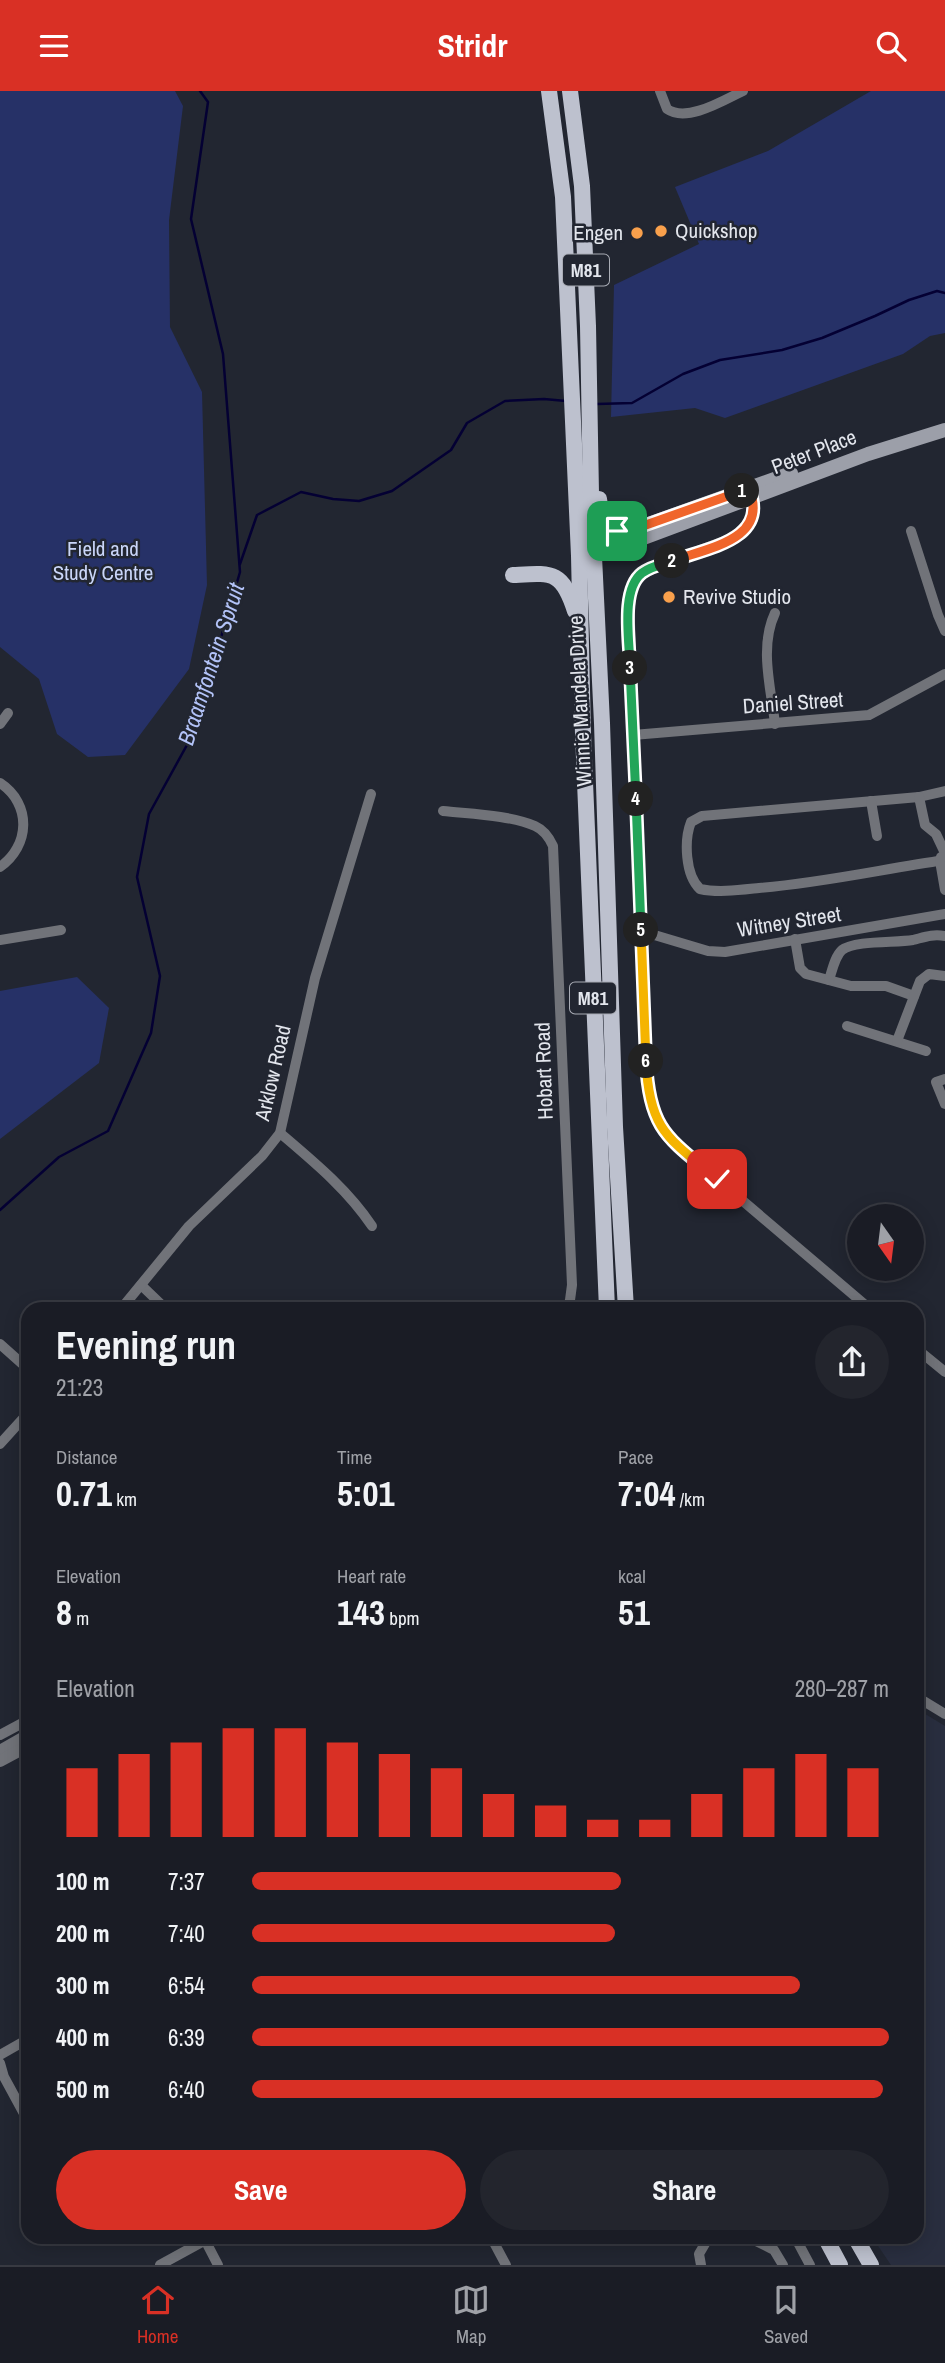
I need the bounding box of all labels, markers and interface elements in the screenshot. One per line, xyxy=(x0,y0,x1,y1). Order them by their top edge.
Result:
text: Stridr xyxy=(438,24,507,67)
icon: menu xyxy=(35,27,73,65)
icon: search xyxy=(872,27,910,65)
place label: Quickshop xyxy=(675,216,757,245)
place label: Engen xyxy=(573,218,623,247)
marker: Quickshop xyxy=(653,223,669,239)
marker: Engen xyxy=(629,225,645,241)
road number: M81 xyxy=(563,255,609,286)
street label: Peter Place xyxy=(767,422,861,481)
pin: 1 xyxy=(724,473,760,509)
text: 1 xyxy=(737,477,746,503)
pin xyxy=(587,501,647,561)
icon: arrive xyxy=(598,512,636,550)
park label: Field and Study Centre xyxy=(53,534,153,587)
pin: 2 xyxy=(654,543,690,579)
text: 2 xyxy=(667,547,676,573)
water label: Braamfontein Spruit xyxy=(170,578,252,749)
place label: Revive Studio xyxy=(683,582,791,611)
marker: Revive Studio xyxy=(661,589,677,605)
street label: Winnie Mandela Drive xyxy=(561,615,598,787)
pin: 3 xyxy=(612,651,648,685)
text: 3 xyxy=(625,654,634,680)
street label: Daniel Street xyxy=(742,685,844,720)
pin: 4 xyxy=(618,781,654,817)
text: 4 xyxy=(631,785,640,811)
street label: Witney Street xyxy=(735,899,843,944)
pin: 5 xyxy=(624,913,658,947)
text: 5 xyxy=(636,916,645,942)
road number: M81 xyxy=(570,983,616,1014)
street label: Arklow Road xyxy=(247,1022,298,1125)
street label: Hobart Road xyxy=(527,1022,560,1120)
pin: 6 xyxy=(628,1044,664,1079)
text: 6 xyxy=(641,1047,650,1073)
pin xyxy=(687,1149,747,1209)
icon: check xyxy=(698,1160,736,1198)
north arrow xyxy=(847,1204,924,1281)
map controls xyxy=(847,1204,924,1281)
text: Evening run xyxy=(56,1320,236,1371)
button: share xyxy=(815,1325,889,1399)
text: 21:23 xyxy=(56,1372,103,1403)
text: Distance xyxy=(56,1444,117,1470)
text: Time xyxy=(337,1444,372,1470)
text: Pace xyxy=(618,1444,654,1470)
text: 0.71 xyxy=(56,1470,112,1517)
text: 5:01 xyxy=(337,1470,394,1517)
text: 7:04 xyxy=(618,1470,675,1517)
text: km xyxy=(112,1486,137,1512)
text: /km xyxy=(675,1486,705,1512)
text: Elevation xyxy=(56,1563,121,1589)
text: Heart rate xyxy=(337,1563,406,1589)
text: kcal xyxy=(618,1563,646,1589)
text: 8 xyxy=(56,1589,72,1636)
text: 143 xyxy=(337,1589,385,1636)
text: 51 xyxy=(618,1589,650,1636)
text: m xyxy=(72,1605,89,1631)
text: bpm xyxy=(385,1605,420,1631)
text: Elevation xyxy=(56,1673,135,1704)
text: 280–287 m xyxy=(795,1673,889,1704)
text: 100 m xyxy=(56,1866,109,1897)
text: 7:37 xyxy=(168,1866,205,1897)
text: 200 m xyxy=(56,1918,109,1949)
text: 7:40 xyxy=(168,1918,205,1949)
text: 300 m xyxy=(56,1970,109,2001)
text: 6:54 xyxy=(168,1970,205,2001)
text: 400 m xyxy=(56,2022,109,2053)
text: 6:39 xyxy=(168,2022,205,2053)
text: 500 m xyxy=(56,2074,109,2105)
text: 6:40 xyxy=(168,2074,205,2105)
button: Save xyxy=(56,2150,466,2230)
button: Share xyxy=(480,2150,889,2230)
tab: Home xyxy=(137,2281,178,2349)
tab: Map xyxy=(452,2281,490,2349)
tab: Saved xyxy=(764,2281,808,2349)

